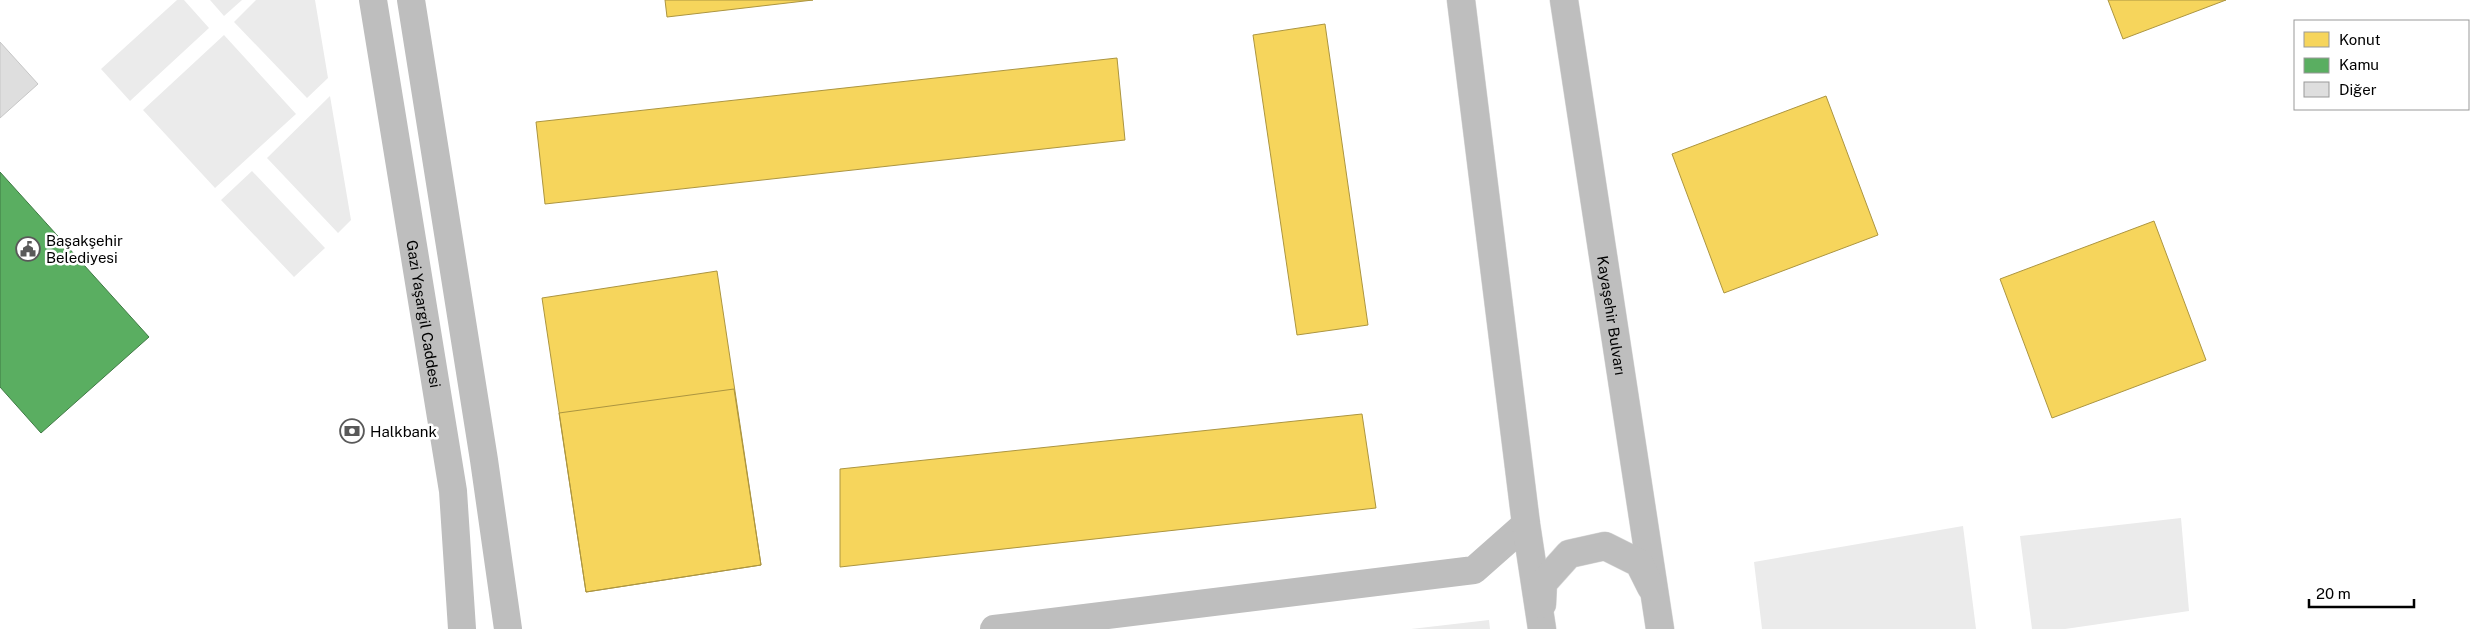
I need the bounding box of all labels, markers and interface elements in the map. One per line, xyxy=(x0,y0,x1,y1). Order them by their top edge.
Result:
legend xyxy=(2294,20,2469,110)
text: Konut xyxy=(2339,31,2381,48)
text: Kamu xyxy=(2339,56,2379,73)
text: Diğer xyxy=(2339,81,2377,98)
place label: Başakşehir Belediyesi xyxy=(46,232,123,266)
public building icon: Başakşehir Belediyesi xyxy=(15,236,41,262)
street label: Gazi Yaşargil Caddesi xyxy=(404,239,445,389)
street label: Kayaşehir Bulvarı xyxy=(1595,254,1630,376)
bank icon: Halkbank xyxy=(339,418,365,444)
place label: Halkbank xyxy=(370,423,437,440)
scale bar xyxy=(2309,576,2414,608)
text: 20 m xyxy=(2316,585,2351,602)

